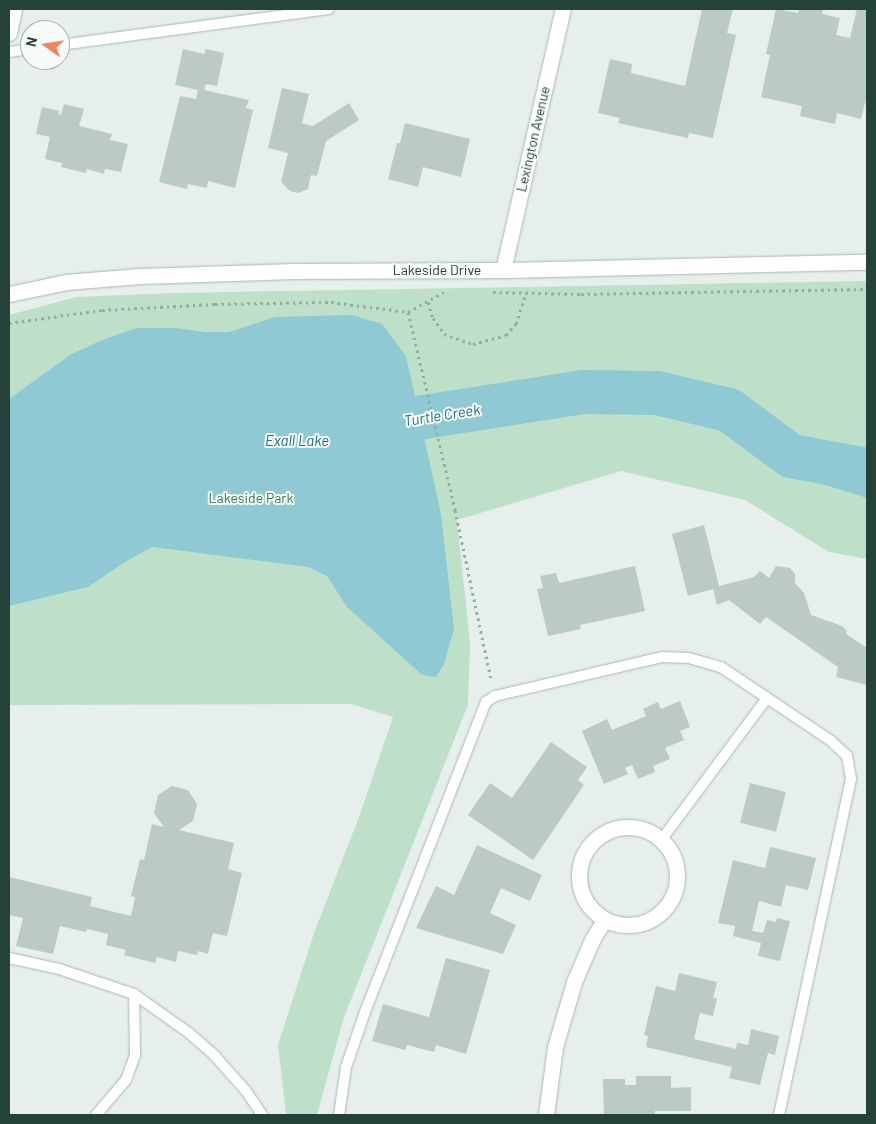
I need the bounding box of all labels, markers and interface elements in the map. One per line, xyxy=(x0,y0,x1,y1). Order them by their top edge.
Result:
north arrow xyxy=(20,20,70,70)
text: N xyxy=(22,35,40,48)
street label: Lexington Avenue xyxy=(513,85,553,193)
street label: Lakeside Drive xyxy=(393,262,481,278)
water label: Turtle Creek xyxy=(403,400,481,430)
water label: Exall Lake xyxy=(265,432,329,450)
park label: Lakeside Park xyxy=(209,490,293,506)

